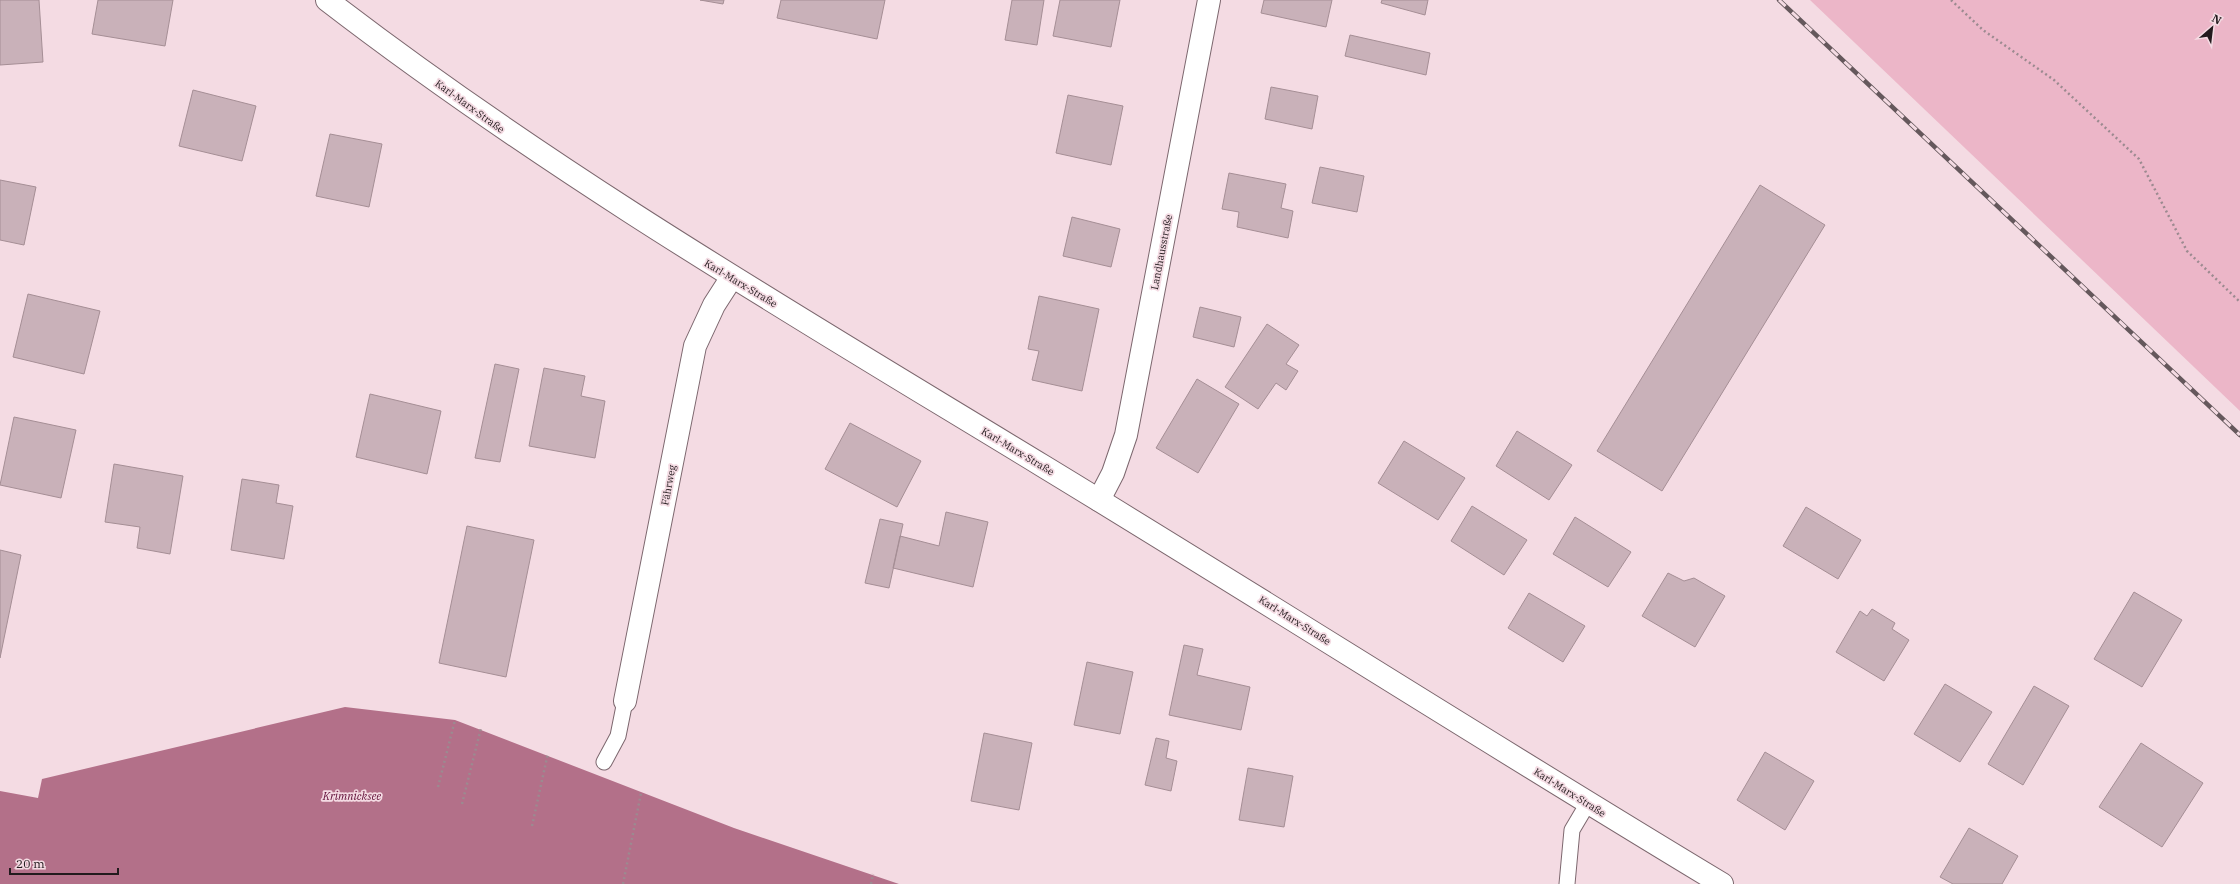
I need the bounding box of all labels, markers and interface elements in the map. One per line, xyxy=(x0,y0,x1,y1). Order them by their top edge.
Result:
north arrow xyxy=(2192,8,2232,48)
text: N xyxy=(2210,11,2224,28)
street label: Karl-Marx-Straße xyxy=(433,77,507,136)
street label: Landhausstraße xyxy=(1148,213,1175,291)
street label: Karl-Marx-Straße xyxy=(702,257,779,310)
street label: Karl-Marx-Straße xyxy=(979,425,1056,478)
street label: Fährweg xyxy=(658,463,679,506)
street label: Karl-Marx-Straße xyxy=(1256,593,1333,648)
street label: Karl-Marx-Straße xyxy=(1531,765,1608,820)
water label: Krimnicksee xyxy=(322,789,381,803)
scale bar xyxy=(10,850,118,876)
text: 20 m xyxy=(16,856,45,871)

